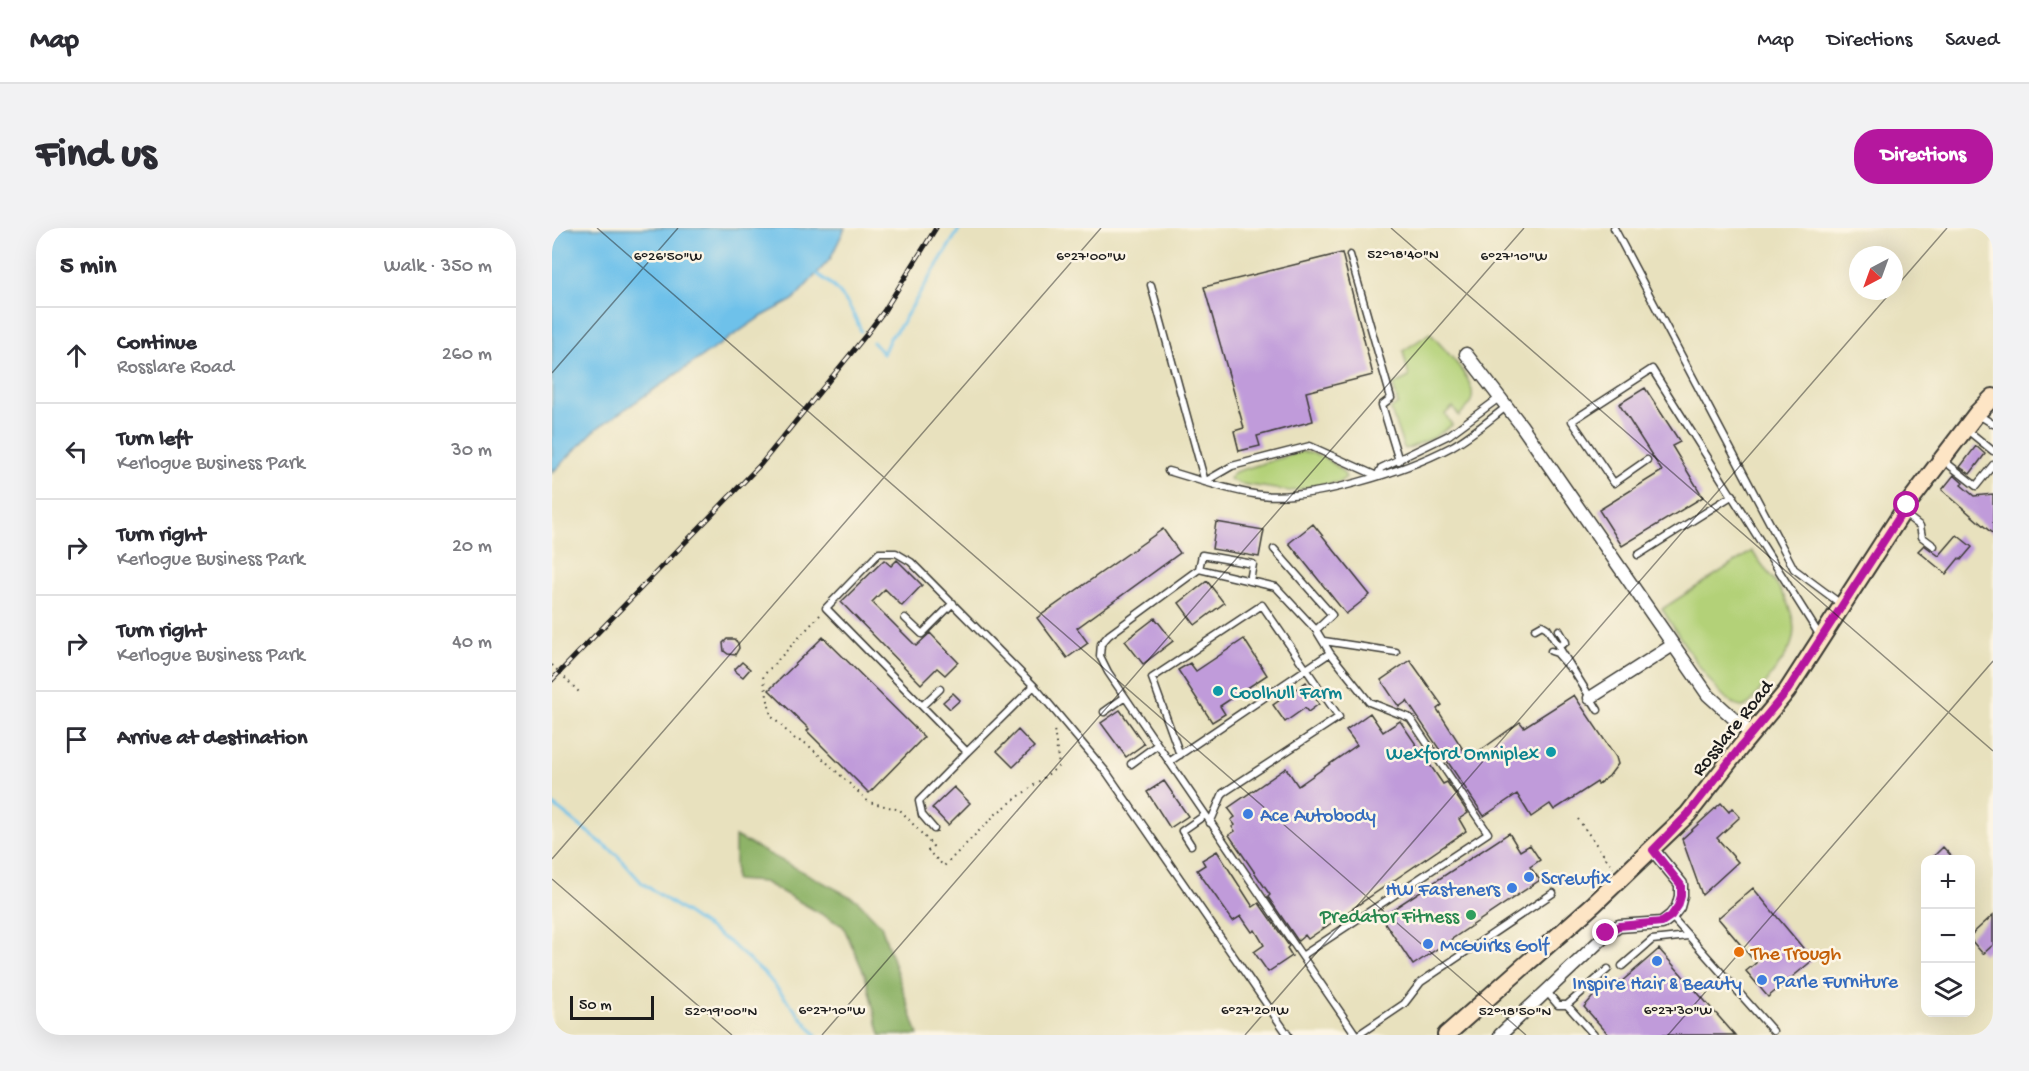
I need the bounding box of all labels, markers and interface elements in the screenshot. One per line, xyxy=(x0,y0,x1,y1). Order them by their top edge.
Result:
text: Map xyxy=(30,25,79,58)
text: Map xyxy=(1757,29,1794,54)
text: Directions xyxy=(1827,29,1912,54)
text: Saved xyxy=(1945,29,1999,54)
button: Directions xyxy=(1854,129,1993,184)
text: Find us xyxy=(36,132,156,181)
text: 52°18'40"N xyxy=(1367,246,1439,264)
north arrow xyxy=(1849,246,1903,300)
text: 6°26'50"W xyxy=(634,248,702,266)
text: 6°27'00"W xyxy=(1056,248,1126,266)
text: 6°27'10"W xyxy=(1481,248,1548,266)
text: 5 min xyxy=(60,252,116,283)
text: Walk · 350 m xyxy=(384,256,492,279)
text: Continue xyxy=(117,331,197,357)
icon: ahead xyxy=(60,339,93,372)
text: 260 m xyxy=(442,344,492,367)
text: Rosslare Road xyxy=(117,357,234,380)
text: Turn left xyxy=(117,427,191,453)
icon: left xyxy=(60,435,93,468)
text: 30 m xyxy=(451,440,492,463)
text: Kerlogue Business Park xyxy=(117,453,305,476)
route start xyxy=(1893,491,1919,517)
text: Turn right xyxy=(117,523,205,549)
icon: right xyxy=(60,531,93,564)
text: 20 m xyxy=(452,536,492,559)
text: Kerlogue Business Park xyxy=(117,549,305,572)
text: Turn right xyxy=(117,619,205,645)
icon: right xyxy=(60,627,93,660)
text: 40 m xyxy=(452,632,492,655)
text: Kerlogue Business Park xyxy=(117,645,305,668)
street label: Rosslare Road xyxy=(1688,675,1781,782)
place label: Coolhull Farm xyxy=(1230,683,1342,706)
marker: Coolhull Farm xyxy=(1211,684,1225,698)
icon: arrive xyxy=(60,723,93,756)
text: Arrive at destination xyxy=(117,726,307,752)
place label: Wexford Omniplex xyxy=(1386,744,1539,767)
marker: Wexford Omniplex xyxy=(1544,745,1558,759)
place label: Ace Autobody xyxy=(1260,806,1376,829)
marker: Ace Autobody xyxy=(1241,807,1255,821)
map controls xyxy=(1921,855,1975,1017)
button: + xyxy=(1921,855,1975,909)
place label: Screwfix xyxy=(1541,869,1611,892)
marker: Screwfix xyxy=(1522,870,1536,884)
place label: HW Fasteners xyxy=(1385,880,1501,903)
marker: HW Fasteners xyxy=(1505,881,1519,895)
place label: Predator Fitness xyxy=(1319,907,1460,930)
marker: Predator Fitness xyxy=(1464,908,1478,922)
button: − xyxy=(1921,909,1975,963)
route end xyxy=(1592,919,1618,945)
place label: McGuirks Golf xyxy=(1440,936,1551,959)
marker: McGuirks Golf xyxy=(1421,937,1435,951)
place label: The Trough xyxy=(1750,944,1841,967)
marker: The Trough xyxy=(1732,945,1746,959)
marker: Inspire Hair & Beauty xyxy=(1650,954,1664,968)
button: layers xyxy=(1921,963,1975,1017)
place label: Parle Furniture xyxy=(1773,972,1899,995)
marker: Parle Furniture xyxy=(1755,973,1769,987)
place label: Inspire Hair & Beauty xyxy=(1572,974,1742,997)
scale bar xyxy=(570,993,654,1020)
text: 50 m xyxy=(579,997,612,1016)
text: 6°27'10"W xyxy=(799,1002,866,1020)
text: 6°27'20"W xyxy=(1221,1002,1289,1020)
text: 6°27'30"W xyxy=(1644,1002,1713,1020)
text: 52°19'00"N xyxy=(685,1003,757,1021)
text: 52°18'50"N xyxy=(1479,1003,1551,1021)

